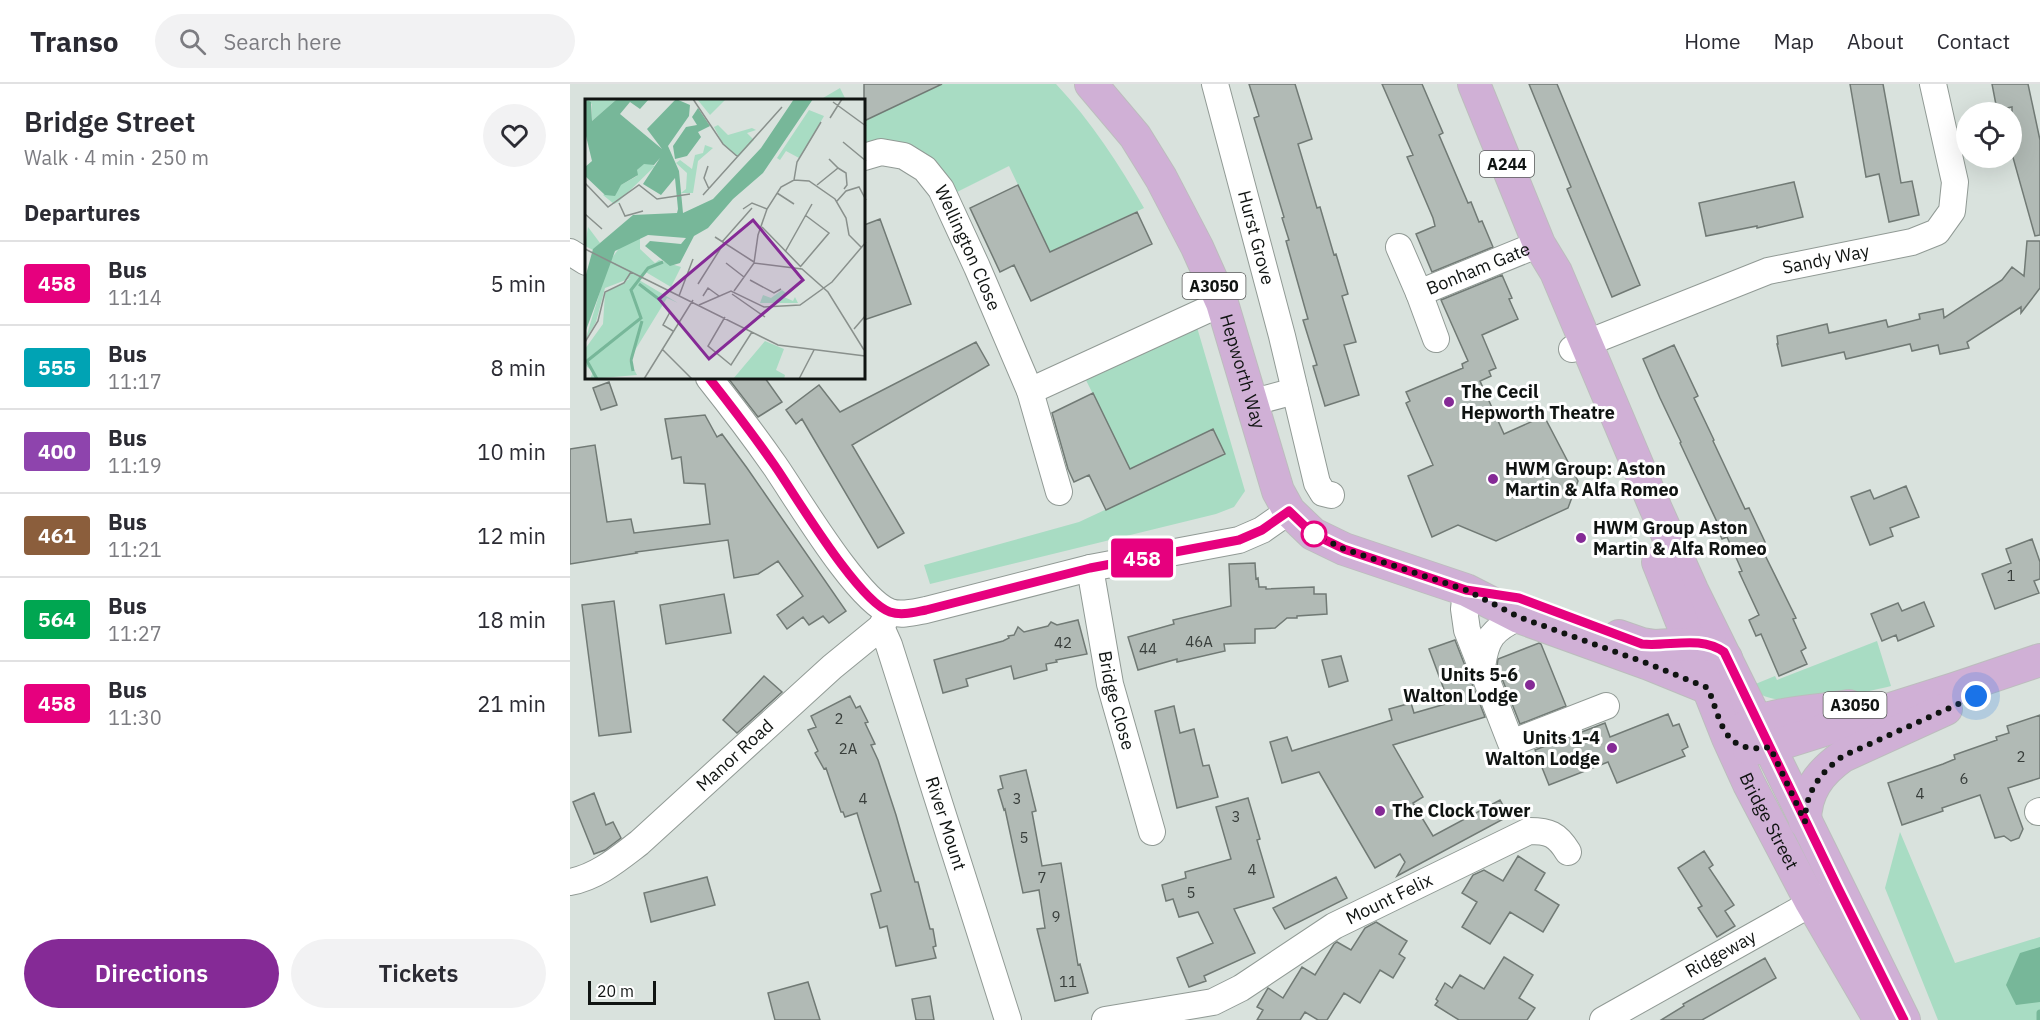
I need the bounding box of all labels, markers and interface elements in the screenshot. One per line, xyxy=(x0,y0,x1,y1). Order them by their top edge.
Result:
search box xyxy=(155,14,575,68)
text: Transo xyxy=(30,23,119,60)
icon: search xyxy=(176,25,209,58)
text: Search here xyxy=(224,27,342,56)
text: Home xyxy=(1684,27,1741,55)
text: Map xyxy=(1774,27,1814,55)
text: About xyxy=(1847,27,1904,55)
text: Contact xyxy=(1937,27,2010,55)
inset map xyxy=(585,99,866,380)
map controls xyxy=(1956,102,2022,168)
button: locate xyxy=(1956,102,2022,168)
text: Bridge Street xyxy=(24,103,195,140)
button: heart xyxy=(483,104,546,167)
text: Walk · 4 min · 250 m xyxy=(24,144,209,171)
road number: A244 xyxy=(1480,151,1534,177)
street label: Wellington Close xyxy=(930,181,1006,314)
street label: Hurst Grove xyxy=(1233,188,1280,287)
text: Departures xyxy=(24,198,140,227)
street label: Bonham Gate xyxy=(1423,237,1534,300)
street label: Sandy Way xyxy=(1780,239,1871,279)
text: Bus xyxy=(108,255,147,284)
text: 458 xyxy=(38,269,76,297)
text: 5 min xyxy=(490,269,546,298)
road number: A3050 xyxy=(1182,273,1246,299)
text: 11:14 xyxy=(108,284,162,311)
street label: Hepworth Way xyxy=(1215,311,1271,431)
text: Bus xyxy=(108,339,147,368)
text: 555 xyxy=(38,353,76,381)
text: 8 min xyxy=(490,353,546,382)
text: 11:17 xyxy=(108,368,162,395)
place label: The Cecil Hepworth Theatre xyxy=(1461,380,1615,424)
marker: The Cecil Hepworth Theatre xyxy=(1442,395,1456,409)
text: Bus xyxy=(108,423,147,452)
text: 400 xyxy=(38,437,76,465)
text: 10 min xyxy=(477,437,546,466)
text: 11:19 xyxy=(108,452,162,479)
place label: HWM Group: Aston Martin & Alfa Romeo xyxy=(1505,457,1679,501)
marker: HWM Group: Aston Martin & Alfa Romeo xyxy=(1486,472,1500,486)
text: Bus xyxy=(108,507,147,536)
place label: HWM Group Aston Martin & Alfa Romeo xyxy=(1593,516,1767,560)
text: 461 xyxy=(38,521,76,549)
text: 12 min xyxy=(477,521,546,550)
unlabelled marker xyxy=(1301,521,1327,547)
marker: HWM Group Aston Martin & Alfa Romeo xyxy=(1574,531,1588,545)
text: 11:21 xyxy=(108,536,162,563)
line badge: 458 xyxy=(1108,538,1176,578)
text: 458 xyxy=(1123,544,1161,572)
house number: 1 xyxy=(2006,566,2016,585)
text: Bus xyxy=(108,591,147,620)
text: 564 xyxy=(38,605,76,633)
text: 18 min xyxy=(477,605,546,634)
text: 11:27 xyxy=(108,620,162,647)
house number: 46A xyxy=(1185,632,1213,651)
house number: 42 xyxy=(1054,633,1072,652)
house number: 44 xyxy=(1139,639,1157,658)
street label: Bridge Close xyxy=(1093,649,1140,753)
place label: Units 5-6 Walton Lodge xyxy=(1403,663,1518,707)
text: Bus xyxy=(108,675,147,704)
marker: Units 5-6 Walton Lodge xyxy=(1523,678,1537,692)
your location xyxy=(1961,681,1991,711)
text: 458 xyxy=(38,689,76,717)
text: 21 min xyxy=(477,689,546,718)
road number: A3050 xyxy=(1824,692,1886,718)
text: 11:30 xyxy=(108,704,162,731)
house number: 2 xyxy=(834,709,844,728)
street label: Manor Road xyxy=(691,714,778,796)
place label: Units 1-4 Walton Lodge xyxy=(1485,726,1600,770)
house number: 2A xyxy=(839,739,858,758)
marker: Units 1-4 Walton Lodge xyxy=(1605,741,1619,755)
house number: 2 xyxy=(2016,747,2026,766)
street label: Bridge Street xyxy=(1734,769,1804,873)
house number: 6 xyxy=(1959,769,1969,788)
street label: River Mount xyxy=(920,774,972,873)
house number: 4 xyxy=(1915,784,1925,803)
house number: 4 xyxy=(858,789,868,808)
house number: 3 xyxy=(1012,789,1022,808)
place label: The Clock Tower xyxy=(1392,799,1531,822)
marker: The Clock Tower xyxy=(1373,804,1387,818)
house number: 3 xyxy=(1231,807,1241,826)
house number: 5 xyxy=(1019,828,1029,847)
house number: 4 xyxy=(1247,860,1257,879)
house number: 7 xyxy=(1037,868,1047,887)
street label: Mount Felix xyxy=(1342,868,1436,930)
house number: 5 xyxy=(1186,883,1196,902)
house number: 9 xyxy=(1051,907,1061,926)
street label: Ridgeway xyxy=(1681,925,1760,983)
button: Directions xyxy=(24,939,279,1008)
button: Tickets xyxy=(291,939,546,1008)
house number: 11 xyxy=(1059,972,1077,991)
scale bar xyxy=(588,978,656,1006)
text: 20 m xyxy=(597,981,634,1001)

